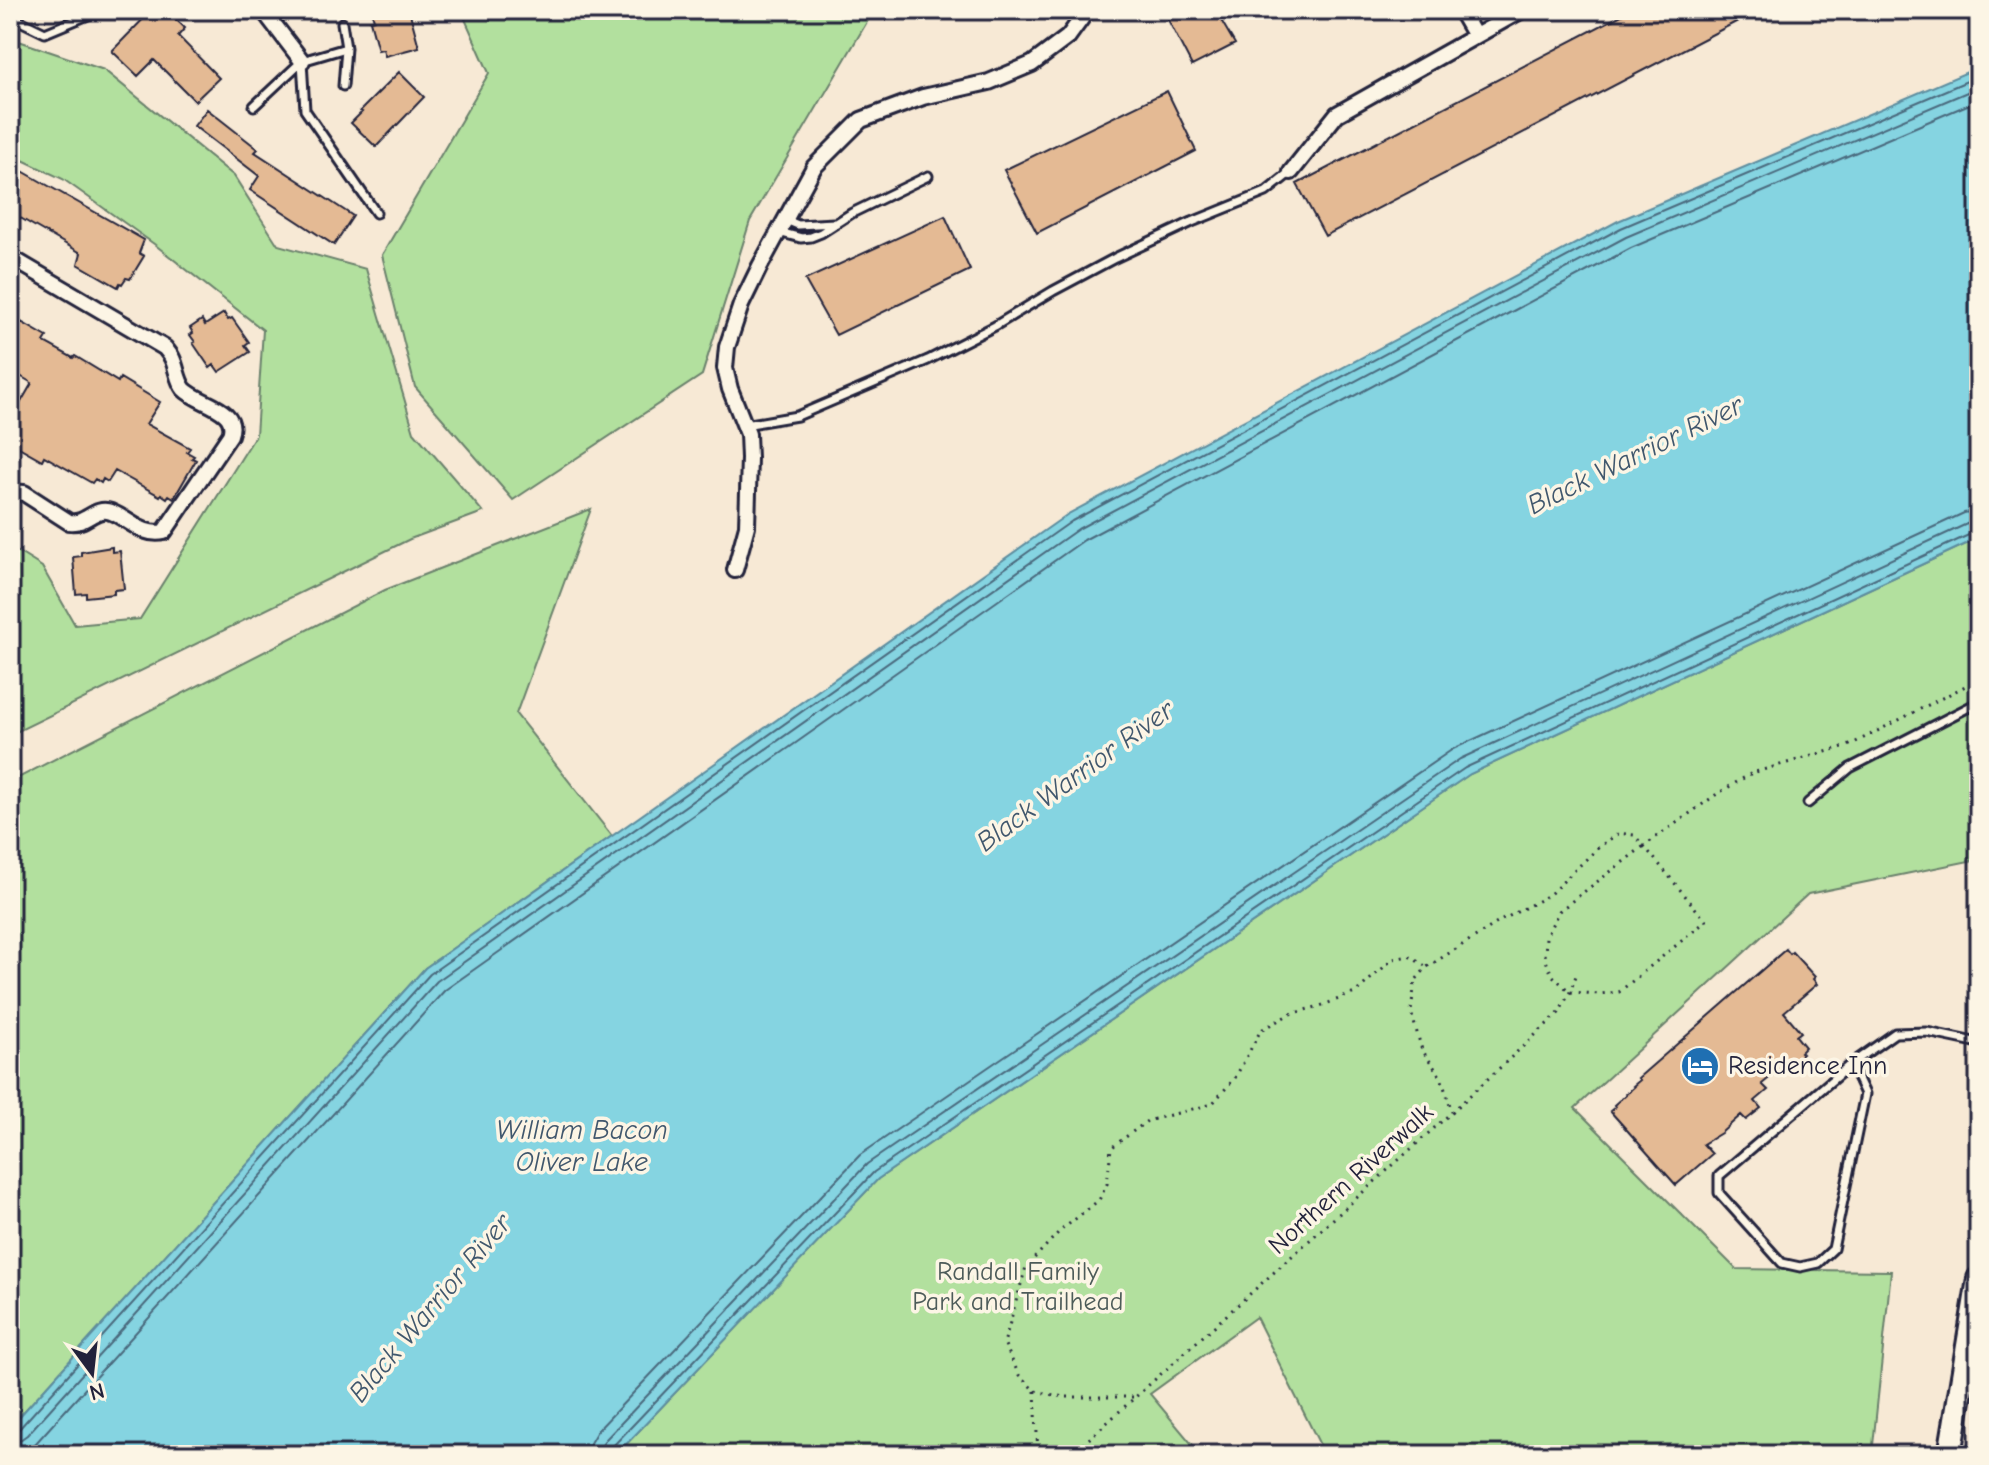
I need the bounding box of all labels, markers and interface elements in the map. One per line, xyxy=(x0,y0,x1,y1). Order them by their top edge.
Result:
water label: Black Warrior River xyxy=(1522,388,1750,521)
water label: Black Warrior River xyxy=(970,693,1181,858)
hotel icon: Residence Inn xyxy=(1679,1045,1721,1087)
place label: Residence Inn xyxy=(1728,1051,1887,1081)
street label: Northern Riverwalk xyxy=(1263,1097,1440,1261)
water label: William Bacon Oliver Lake xyxy=(496,1114,668,1178)
water label: Black Warrior River xyxy=(342,1206,519,1409)
park label: Randall Family Park and Trailhead xyxy=(912,1257,1124,1317)
north arrow xyxy=(52,1333,132,1413)
text: N xyxy=(87,1377,107,1406)

